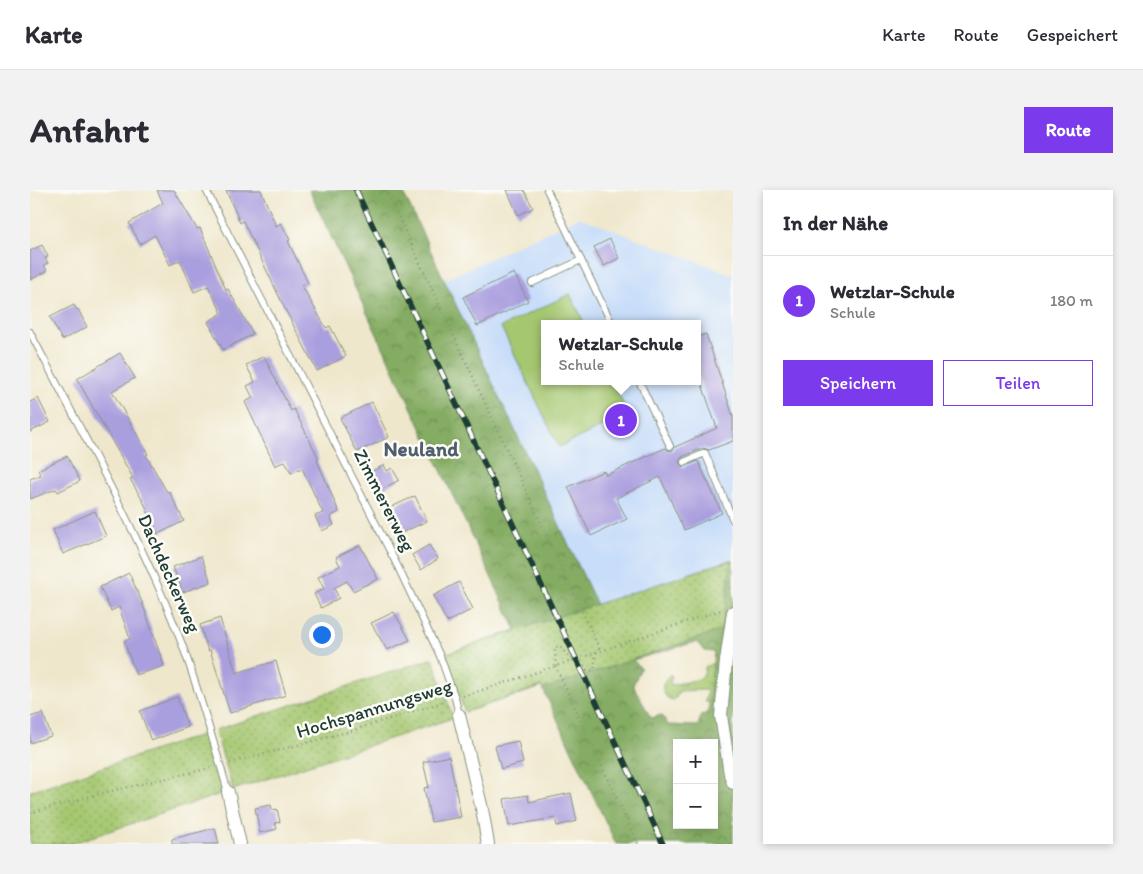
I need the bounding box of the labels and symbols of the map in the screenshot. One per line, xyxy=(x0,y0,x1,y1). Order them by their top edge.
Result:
pin: 1 xyxy=(605,401,637,439)
district label: Neuland xyxy=(383,436,459,461)
street label: Zimmererweg xyxy=(349,445,420,556)
street label: Dachdeckerweg xyxy=(133,510,206,636)
your location xyxy=(309,622,335,648)
street label: Hochspannungsweg xyxy=(294,674,455,743)

